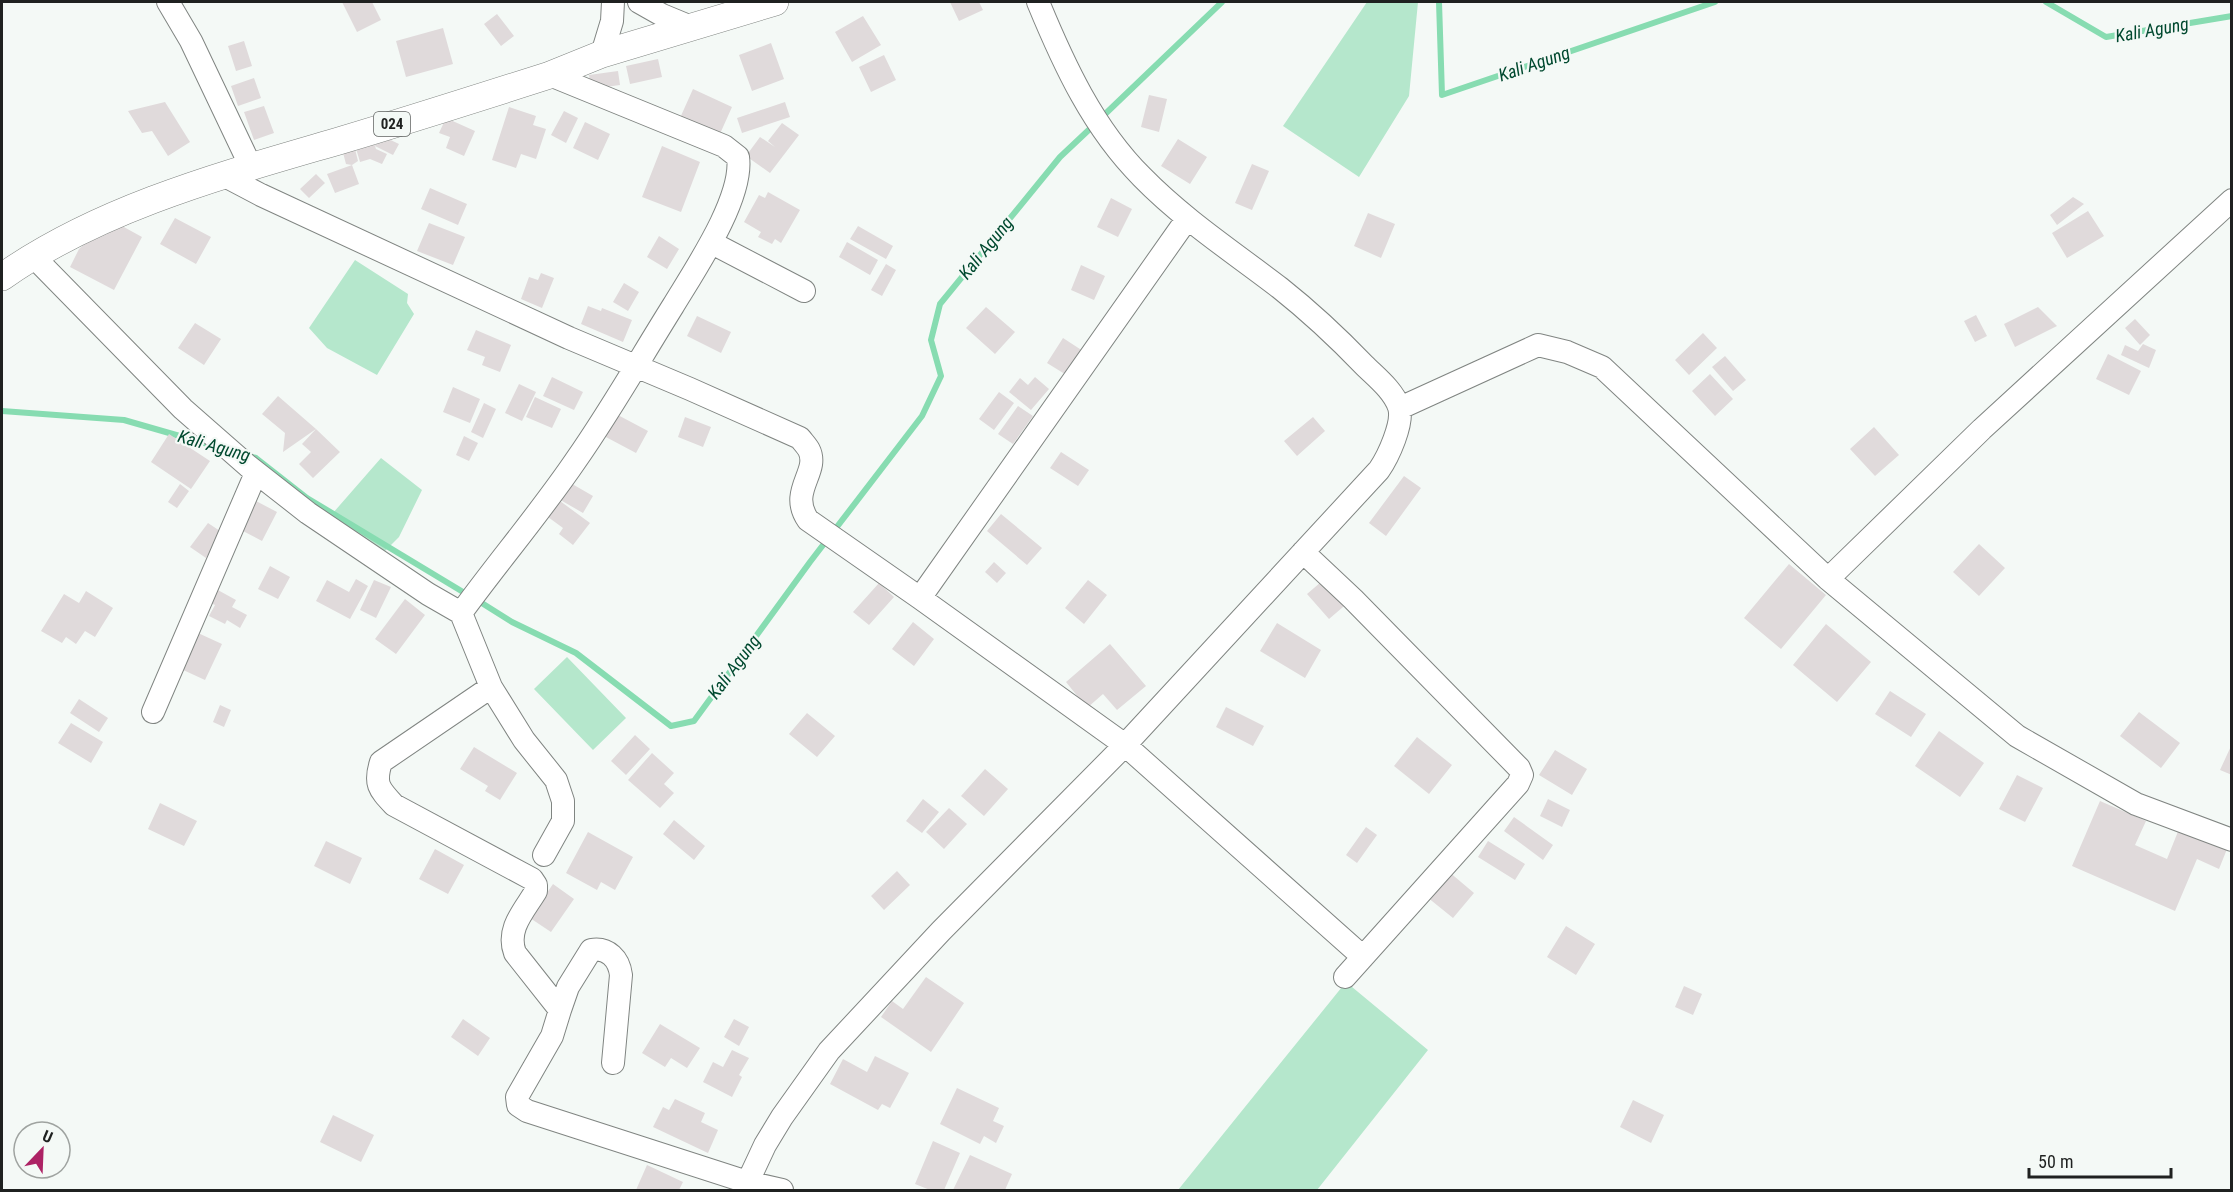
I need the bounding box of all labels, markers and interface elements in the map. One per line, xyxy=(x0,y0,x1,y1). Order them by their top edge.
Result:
water label: Kali Agung xyxy=(2114,13,2191,46)
water label: Kali Agung xyxy=(1495,41,1573,86)
road number: 024 xyxy=(374,112,410,136)
water label: Kali Agung xyxy=(954,212,1017,283)
water label: Kali Agung xyxy=(176,425,253,466)
water label: Kali Agung xyxy=(703,630,765,703)
north arrow xyxy=(12,1120,72,1180)
text: U xyxy=(40,1126,56,1147)
scale bar xyxy=(2029,1141,2172,1179)
text: 50 m xyxy=(2038,1151,2073,1172)

